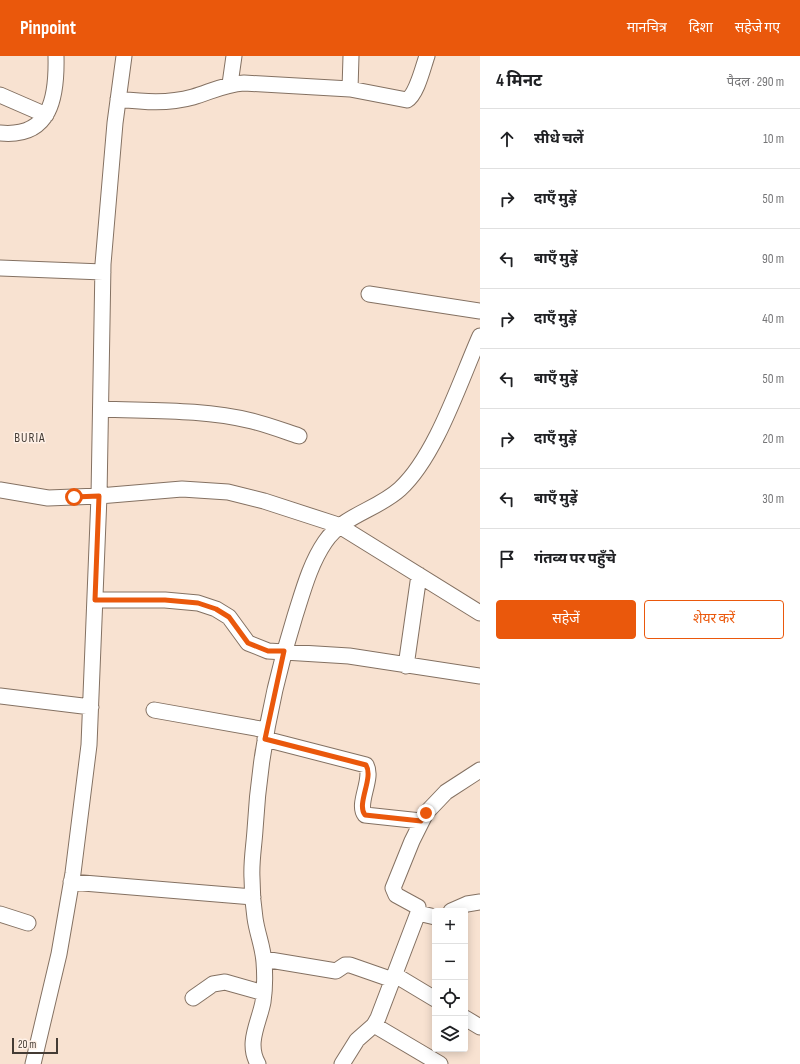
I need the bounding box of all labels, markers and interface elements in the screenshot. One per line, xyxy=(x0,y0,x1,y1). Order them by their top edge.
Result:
text: Pinpoint xyxy=(20,17,76,40)
text: मानचित्र xyxy=(627,19,667,36)
text: दिशा xyxy=(689,19,713,36)
text: सहेजे गए xyxy=(735,19,780,36)
text: 4 मिनट xyxy=(496,71,542,91)
text: पैदल · 290 m xyxy=(727,74,784,90)
icon: ahead xyxy=(496,128,518,150)
text: सीधे चलें xyxy=(534,129,584,148)
text: 10 m xyxy=(763,131,784,147)
icon: right xyxy=(496,188,518,210)
text: दाएँ मुड़ें xyxy=(534,189,577,208)
text: 50 m xyxy=(763,191,784,207)
icon: left xyxy=(496,248,518,270)
text: बाएँ मुड़ें xyxy=(534,249,577,268)
text: 90 m xyxy=(762,251,784,267)
icon: right xyxy=(496,308,518,330)
text: दाएँ मुड़ें xyxy=(534,309,577,328)
text: 40 m xyxy=(762,311,784,327)
icon: left xyxy=(496,368,518,390)
text: बाएँ मुड़ें xyxy=(534,369,577,388)
text: 50 m xyxy=(763,371,784,387)
icon: right xyxy=(496,428,518,450)
text: दाएँ मुड़ें xyxy=(534,429,577,448)
district label: BURIA xyxy=(14,430,46,446)
text: 20 m xyxy=(762,431,784,447)
route start xyxy=(65,488,83,506)
icon: left xyxy=(496,488,518,510)
text: बाएँ मुड़ें xyxy=(534,489,577,508)
text: 30 m xyxy=(762,491,784,507)
icon: arrive xyxy=(496,548,518,570)
text: गंतव्य पर पहुँचे xyxy=(534,549,616,568)
button: सहेजें xyxy=(496,600,636,639)
button: शेयर करें xyxy=(644,600,784,639)
route end xyxy=(417,804,435,822)
map controls xyxy=(432,908,468,1052)
button: + xyxy=(432,908,468,944)
button: − xyxy=(432,944,468,980)
button: locate xyxy=(432,980,468,1016)
button: layers xyxy=(432,1016,468,1052)
scale bar xyxy=(12,1036,58,1055)
text: 20 m xyxy=(18,1038,36,1051)

